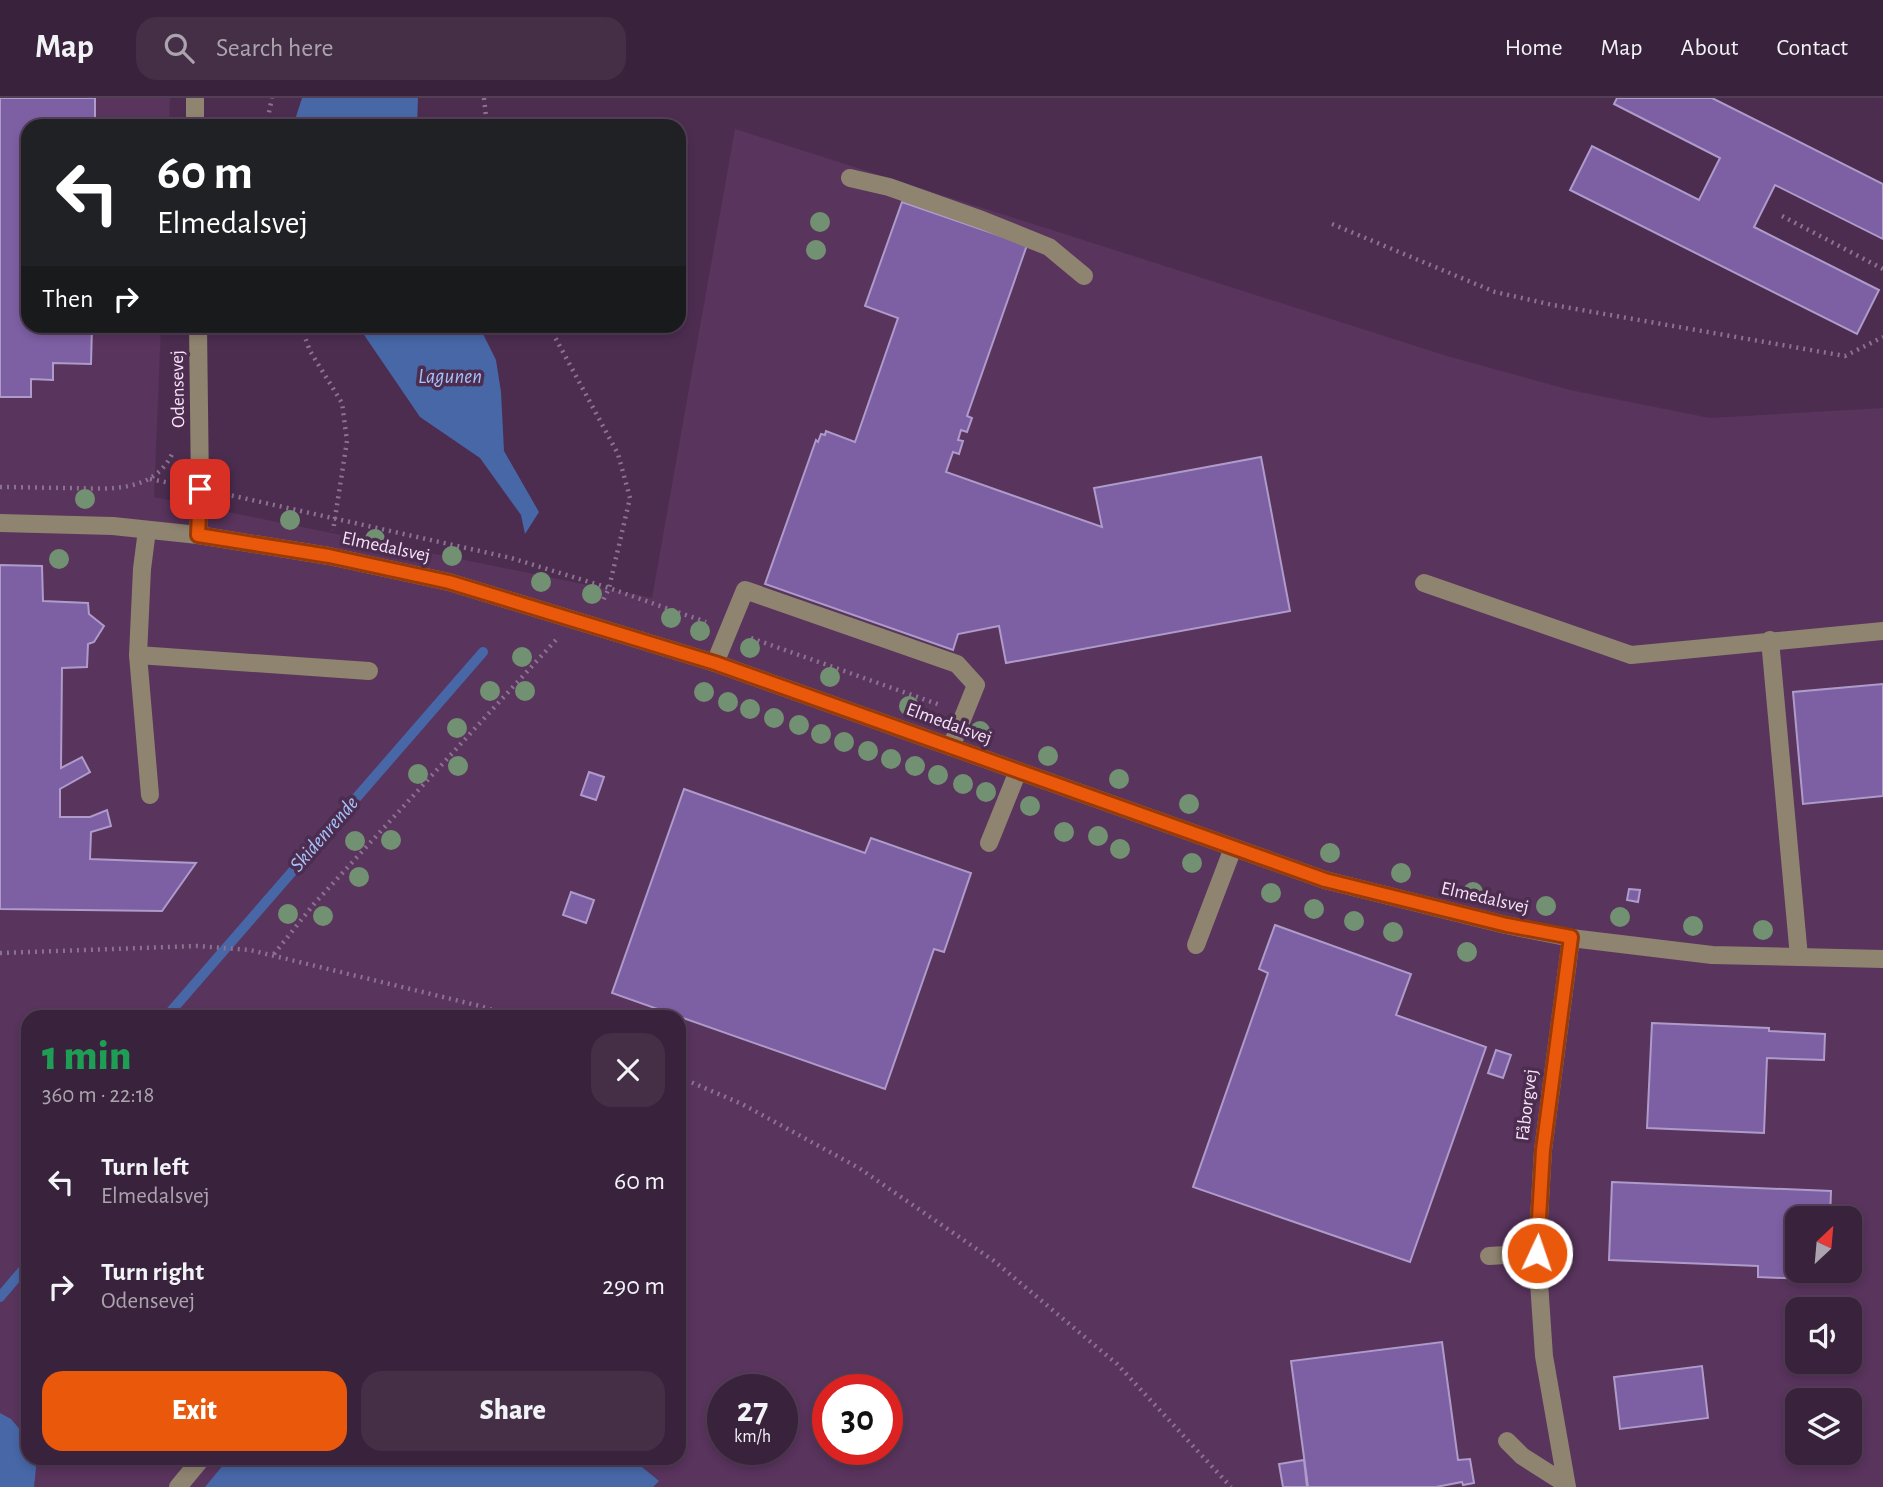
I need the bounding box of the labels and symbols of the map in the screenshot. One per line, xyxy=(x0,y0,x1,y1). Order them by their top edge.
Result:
street label: Odensevej xyxy=(168,350,188,428)
water label: Lagunen xyxy=(418,366,482,387)
pin xyxy=(170,459,230,519)
street label: Elmedalsvej xyxy=(340,528,432,566)
street label: Elmedalsvej xyxy=(904,700,994,748)
water label: Skidenrende xyxy=(286,792,362,876)
street label: Elmedalsvej xyxy=(1439,879,1531,917)
street label: Fåborgvej xyxy=(1513,1068,1541,1142)
north arrow xyxy=(1785,1206,1862,1283)
position arrow xyxy=(1500,1216,1574,1290)
speed limit sign: 30 xyxy=(812,1374,903,1465)

